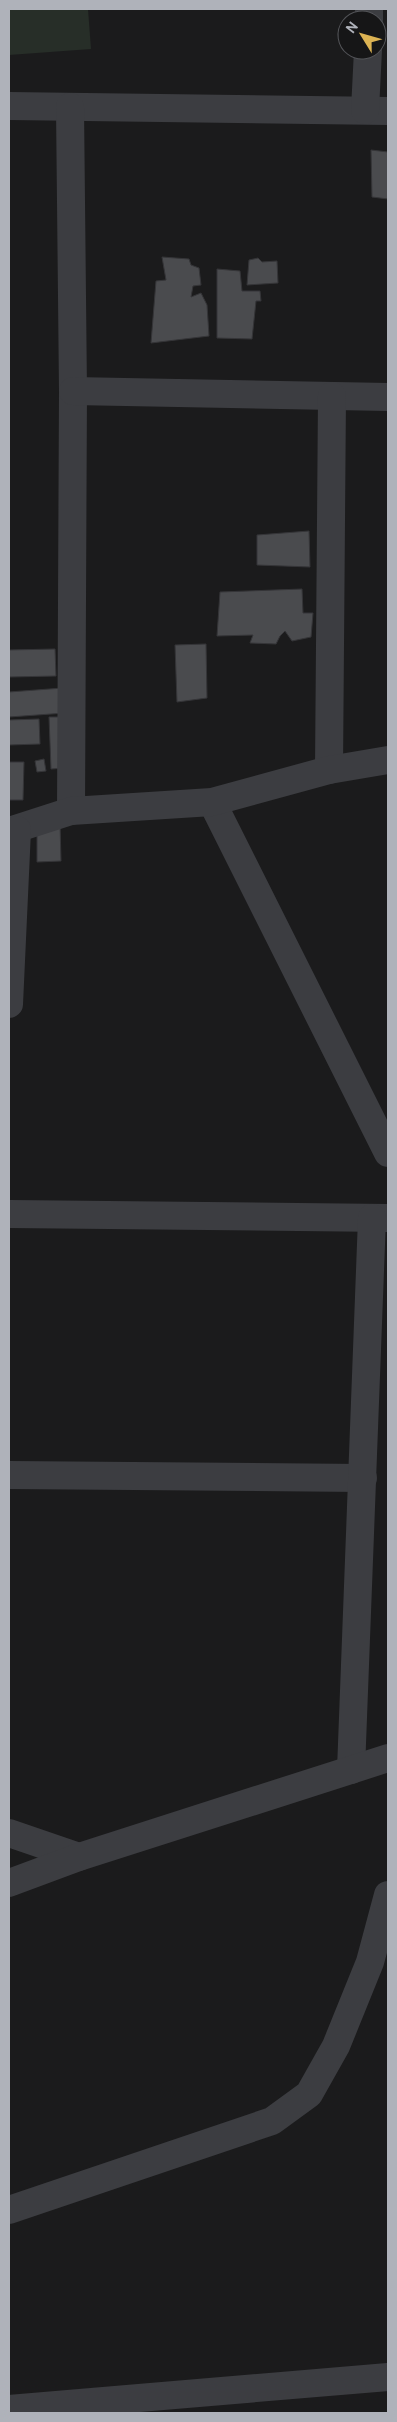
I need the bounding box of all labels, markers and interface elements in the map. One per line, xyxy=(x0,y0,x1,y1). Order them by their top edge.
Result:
north arrow xyxy=(337,10,387,60)
text: N xyxy=(341,18,362,37)

